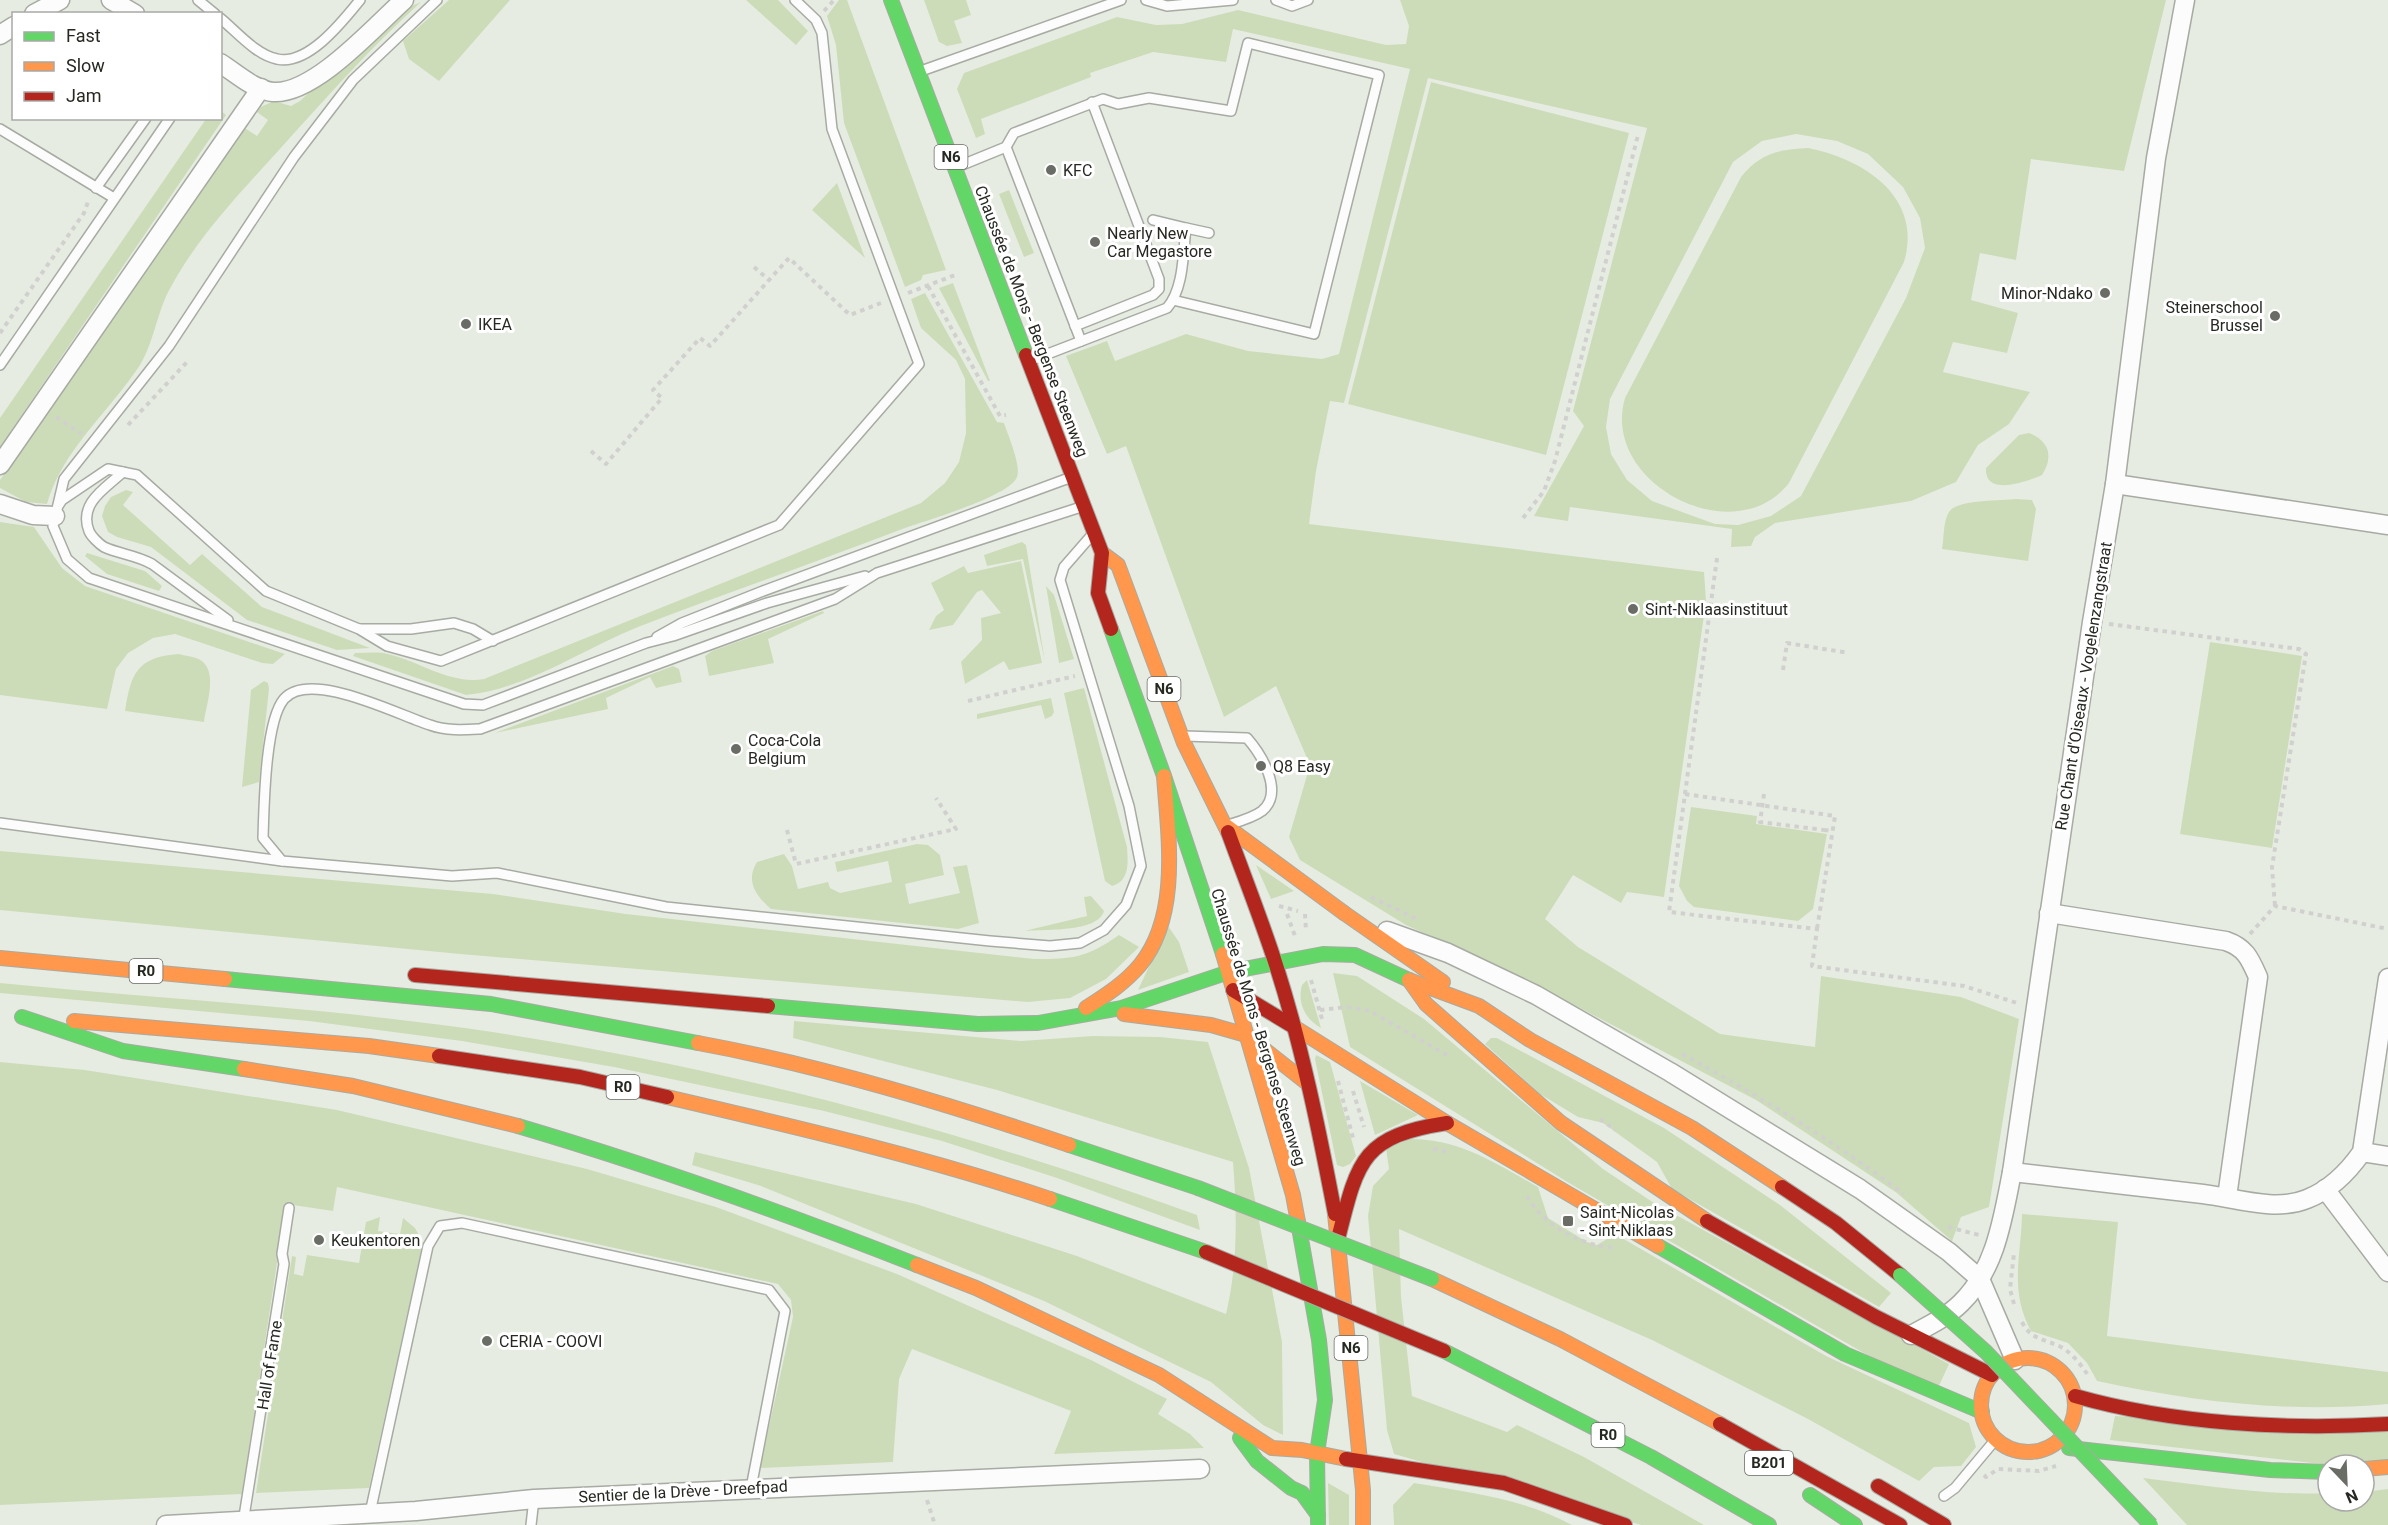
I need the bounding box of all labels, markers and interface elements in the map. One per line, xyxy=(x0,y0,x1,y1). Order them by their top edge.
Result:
legend xyxy=(12,12,222,120)
text: Fast xyxy=(66,25,101,46)
text: Slow xyxy=(66,55,105,76)
text: Jam xyxy=(66,85,102,106)
road number: N6 xyxy=(934,145,968,169)
place label: KFC xyxy=(1063,161,1092,180)
marker: KFC xyxy=(1044,163,1058,177)
street label: Chaussée de Mons - Bergense Steenweg xyxy=(971,183,1092,459)
place label: Nearly New Car Megastore xyxy=(1107,224,1212,261)
marker: Nearly New Car Megastore xyxy=(1088,235,1102,249)
place label: Minor-Ndako xyxy=(2001,284,2093,303)
marker: Minor-Ndako xyxy=(2098,286,2112,300)
place label: Steinerschool Brussel xyxy=(2166,298,2263,335)
marker: Steinerschool Brussel xyxy=(2268,309,2282,323)
place label: IKEA xyxy=(478,315,512,334)
marker: IKEA xyxy=(459,317,473,331)
street label: Rue Chant d'Oiseaux - Vogelenzangstraat xyxy=(2051,541,2116,832)
place label: Sint-Niklaasinstituut xyxy=(1645,600,1788,619)
marker: Sint-Niklaasinstituut xyxy=(1626,602,1640,616)
road number: N6 xyxy=(1148,677,1180,701)
place label: Coca-Cola Belgium xyxy=(748,731,821,768)
marker: Coca-Cola Belgium xyxy=(729,742,743,756)
place label: Q8 Easy xyxy=(1273,757,1331,776)
marker: Q8 Easy xyxy=(1254,759,1268,773)
street label: Chaussée de Mons - Bergense Steenweg xyxy=(1207,886,1310,1168)
road number: R0 xyxy=(130,959,162,983)
road number: R0 xyxy=(606,1075,640,1099)
place label: Saint-Nicolas - Sint-Niklaas xyxy=(1580,1203,1674,1240)
marker: Saint-Nicolas - Sint-Niklaas xyxy=(1561,1214,1575,1228)
place label: Keukentoren xyxy=(331,1231,420,1250)
marker: Keukentoren xyxy=(312,1233,326,1247)
street label: Hall of Fame xyxy=(253,1319,286,1411)
place label: CERIA - COOVI xyxy=(499,1332,602,1351)
marker: CERIA - COOVI xyxy=(480,1334,494,1348)
road number: N6 xyxy=(1334,1336,1368,1360)
road number: R0 xyxy=(1592,1423,1624,1447)
road number: B201 xyxy=(1745,1451,1793,1475)
north arrow xyxy=(2316,1453,2376,1513)
street label: Sentier de la Drève - Dreefpad xyxy=(578,1477,788,1506)
text: N xyxy=(2343,1485,2361,1507)

